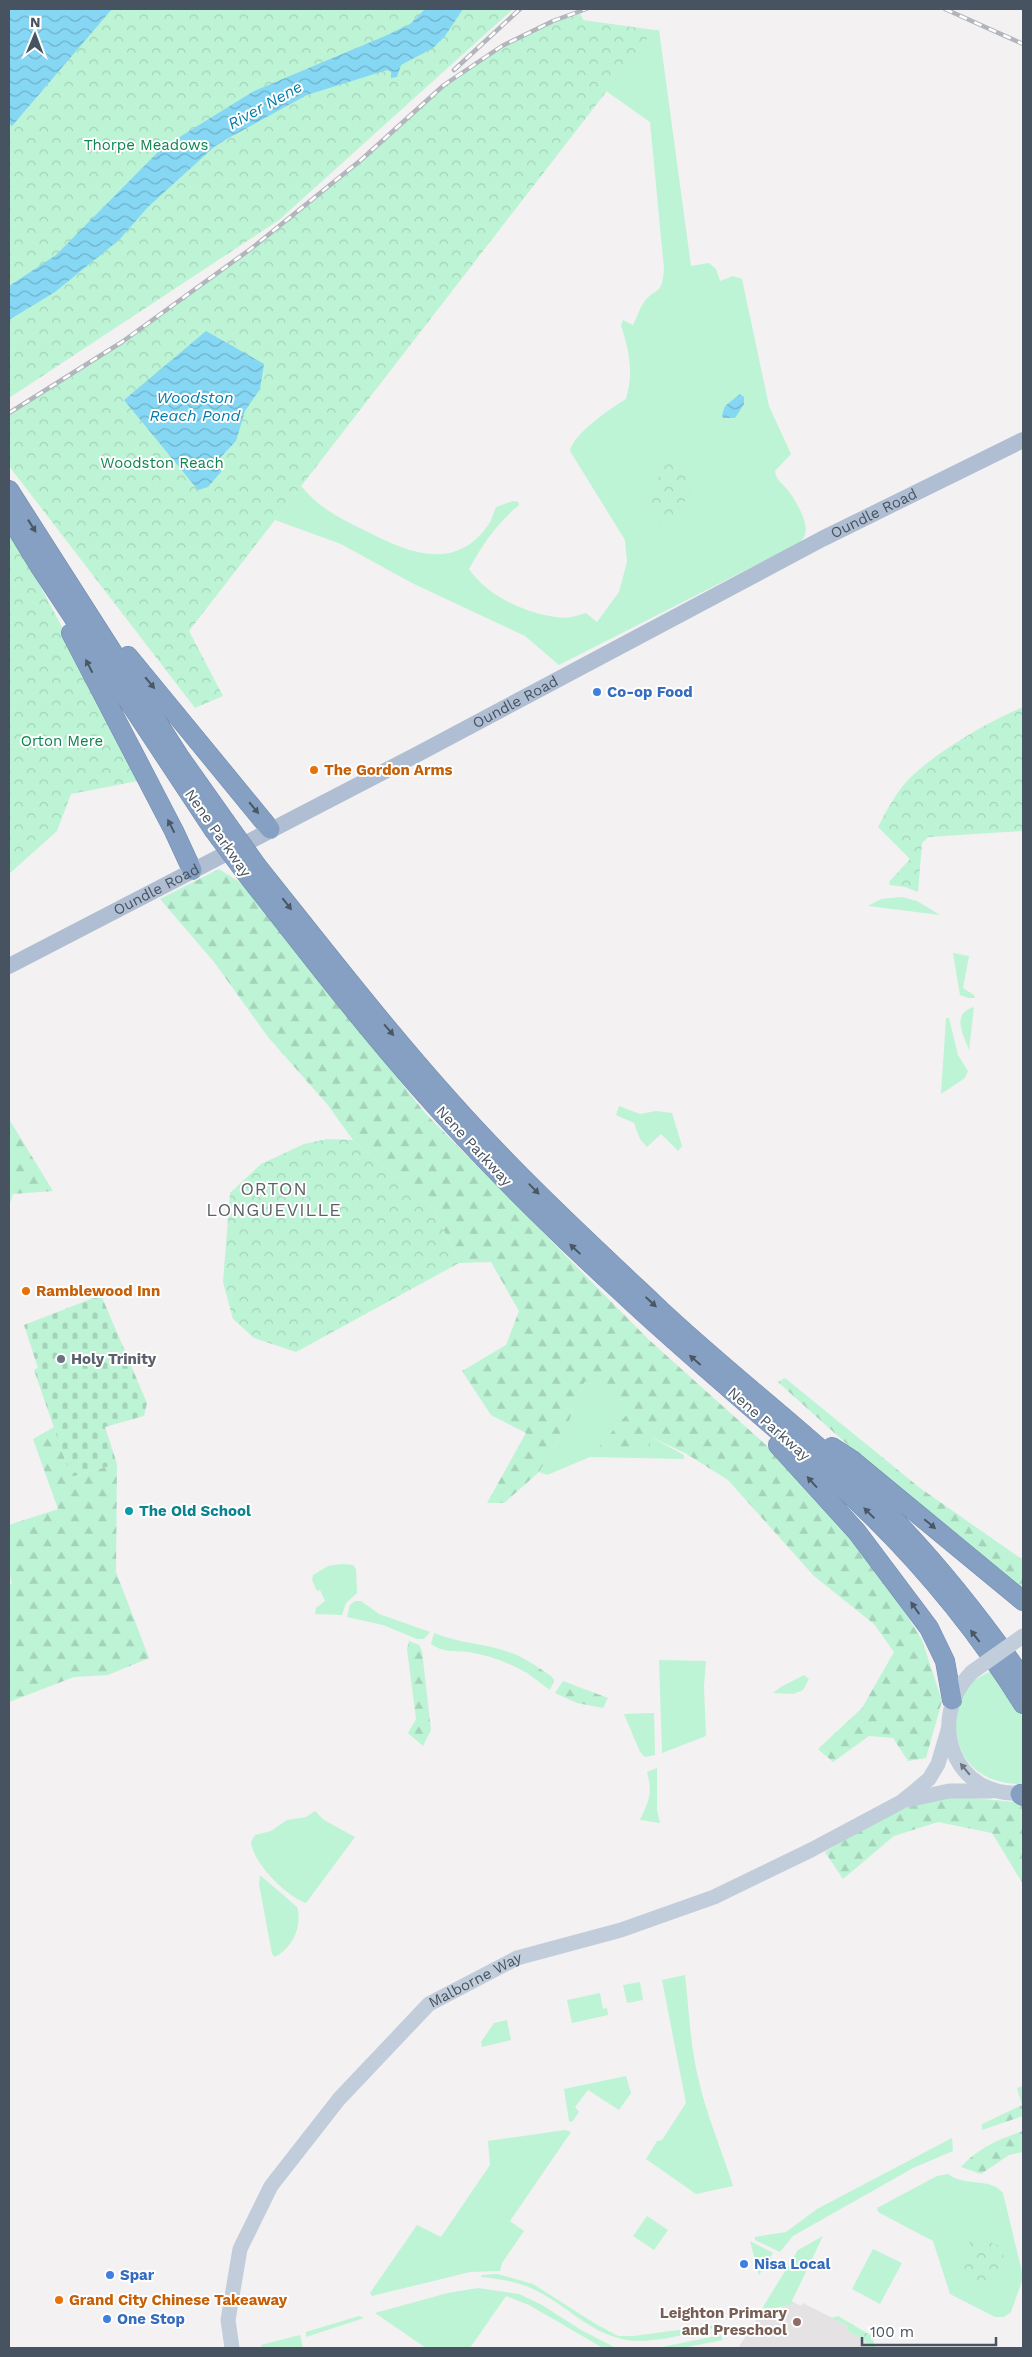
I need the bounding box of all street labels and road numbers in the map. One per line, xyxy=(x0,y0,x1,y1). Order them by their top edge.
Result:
street label: Oundle Road xyxy=(827,485,920,542)
street label: Oundle Road xyxy=(470,672,561,732)
street label: Nene Parkway xyxy=(181,786,255,881)
street label: Oundle Road xyxy=(110,860,202,919)
street label: Nene Parkway xyxy=(432,1102,516,1190)
street label: Nene Parkway xyxy=(724,1383,814,1465)
street label: Malborne Way xyxy=(426,1948,524,2012)

